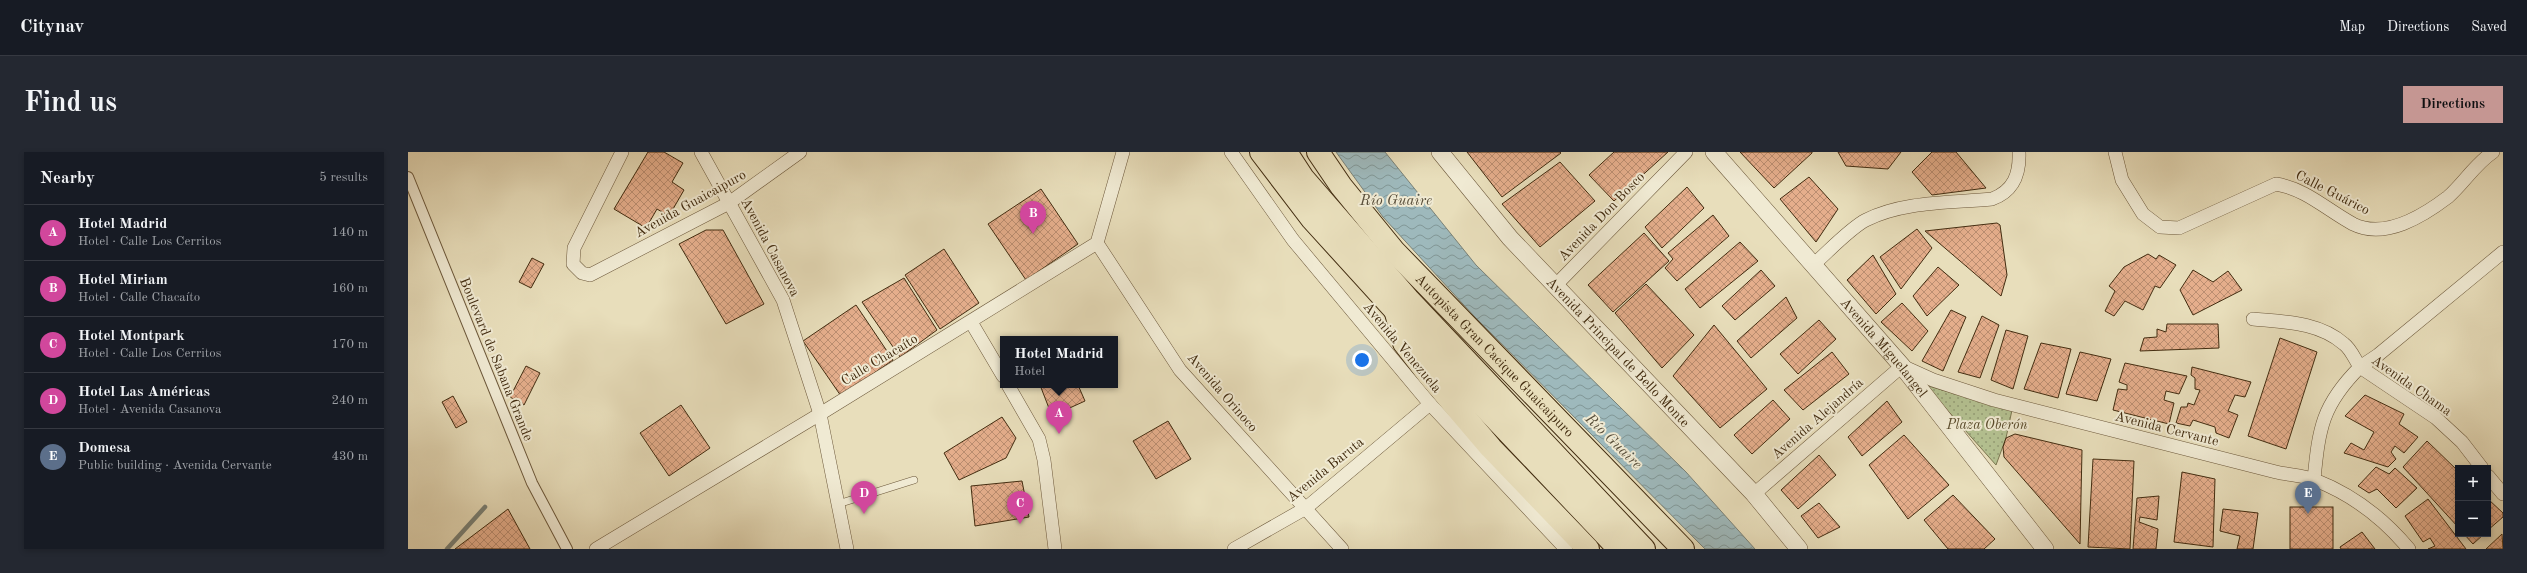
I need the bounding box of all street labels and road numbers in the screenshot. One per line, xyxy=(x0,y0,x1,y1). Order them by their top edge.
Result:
street label: Avenida Guaicaipuro xyxy=(632,167,749,240)
street label: Calle Guárico xyxy=(2293,168,2372,218)
street label: Avenida Don Bosco xyxy=(1556,170,1648,264)
street label: Avenida Casanova xyxy=(738,196,802,299)
street label: Autopista Gran Cacique Guaicaipuro xyxy=(1412,272,1576,440)
street label: Avenida Principal de Bello Monte xyxy=(1543,275,1692,430)
street label: Boulevard de Sabana Grande xyxy=(457,276,535,443)
street label: Avenida Miguelangel xyxy=(1837,295,1930,400)
street label: Avenida Venezuela xyxy=(1361,300,1444,396)
street label: Calle Chacaíto xyxy=(839,331,920,388)
street label: Avenida Orinoco xyxy=(1184,351,1260,435)
street label: Avenida Chama xyxy=(2369,353,2454,419)
street label: Avenida Alejandría xyxy=(1769,375,1866,462)
street label: Avenida Cervante xyxy=(2113,409,2220,449)
street label: Avenida Baruta xyxy=(1285,435,1367,505)

